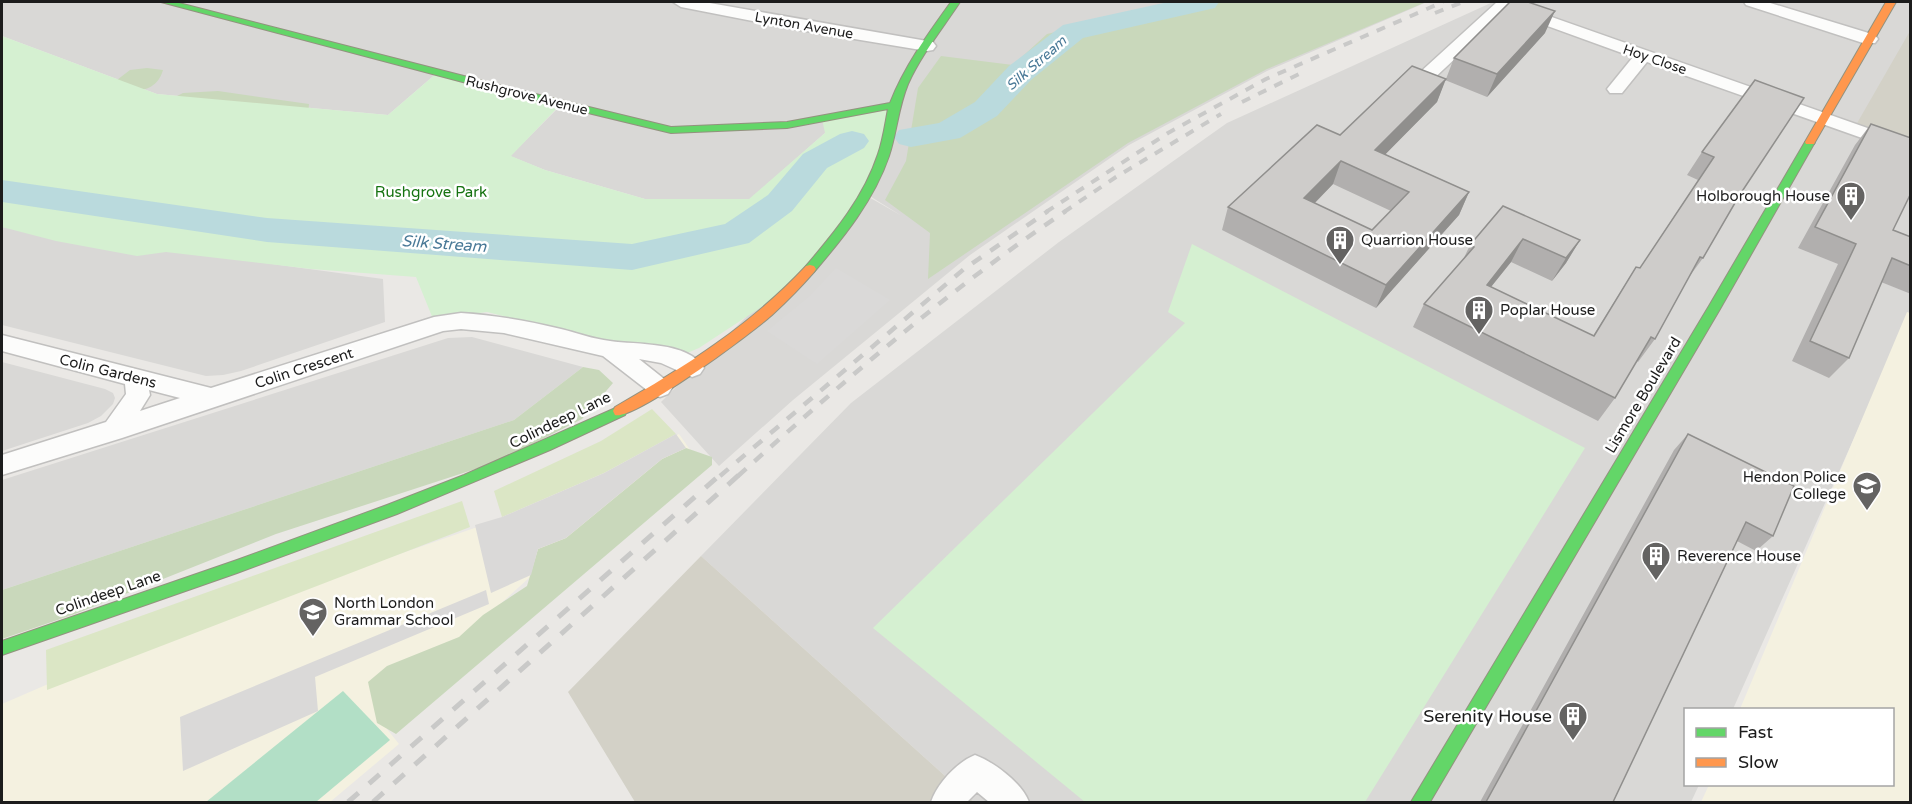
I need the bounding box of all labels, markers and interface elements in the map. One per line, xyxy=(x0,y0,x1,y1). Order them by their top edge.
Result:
street label: Lynton Avenue xyxy=(753,8,855,43)
water label: Silk Stream xyxy=(1003,32,1071,94)
street label: Hoy Close xyxy=(1621,41,1689,78)
street label: Rushgrove Avenue xyxy=(464,72,590,119)
building icon: Holborough House xyxy=(1835,180,1867,222)
park label: Rushgrove Park xyxy=(375,183,487,201)
place label: Holborough House xyxy=(1696,187,1830,205)
building icon: Quarrion House xyxy=(1324,224,1356,266)
water label: Silk Stream xyxy=(401,231,487,257)
place label: Quarrion House xyxy=(1361,231,1473,249)
building icon: Poplar House xyxy=(1463,294,1495,336)
place label: Poplar House xyxy=(1500,301,1595,319)
street label: Lismore Boulevard xyxy=(1601,334,1685,456)
street label: Colin Crescent xyxy=(252,344,356,392)
street label: Colin Gardens xyxy=(58,350,158,392)
street label: Colindeep Lane xyxy=(506,388,614,452)
place label: Hendon Police College xyxy=(1743,468,1846,503)
school or university icon: Hendon Police College xyxy=(1851,470,1883,512)
building icon: Reverence House xyxy=(1640,540,1672,582)
place label: Reverence House xyxy=(1677,547,1801,565)
street label: Colindeep Lane xyxy=(53,567,163,619)
place label: North London Grammar School xyxy=(334,594,454,629)
school or university icon: North London Grammar School xyxy=(297,596,329,638)
building icon: Serenity House xyxy=(1557,700,1589,742)
place label: Serenity House xyxy=(1423,705,1552,727)
legend xyxy=(1684,708,1894,786)
text: Fast xyxy=(1738,721,1773,743)
text: Slow xyxy=(1738,751,1779,773)

